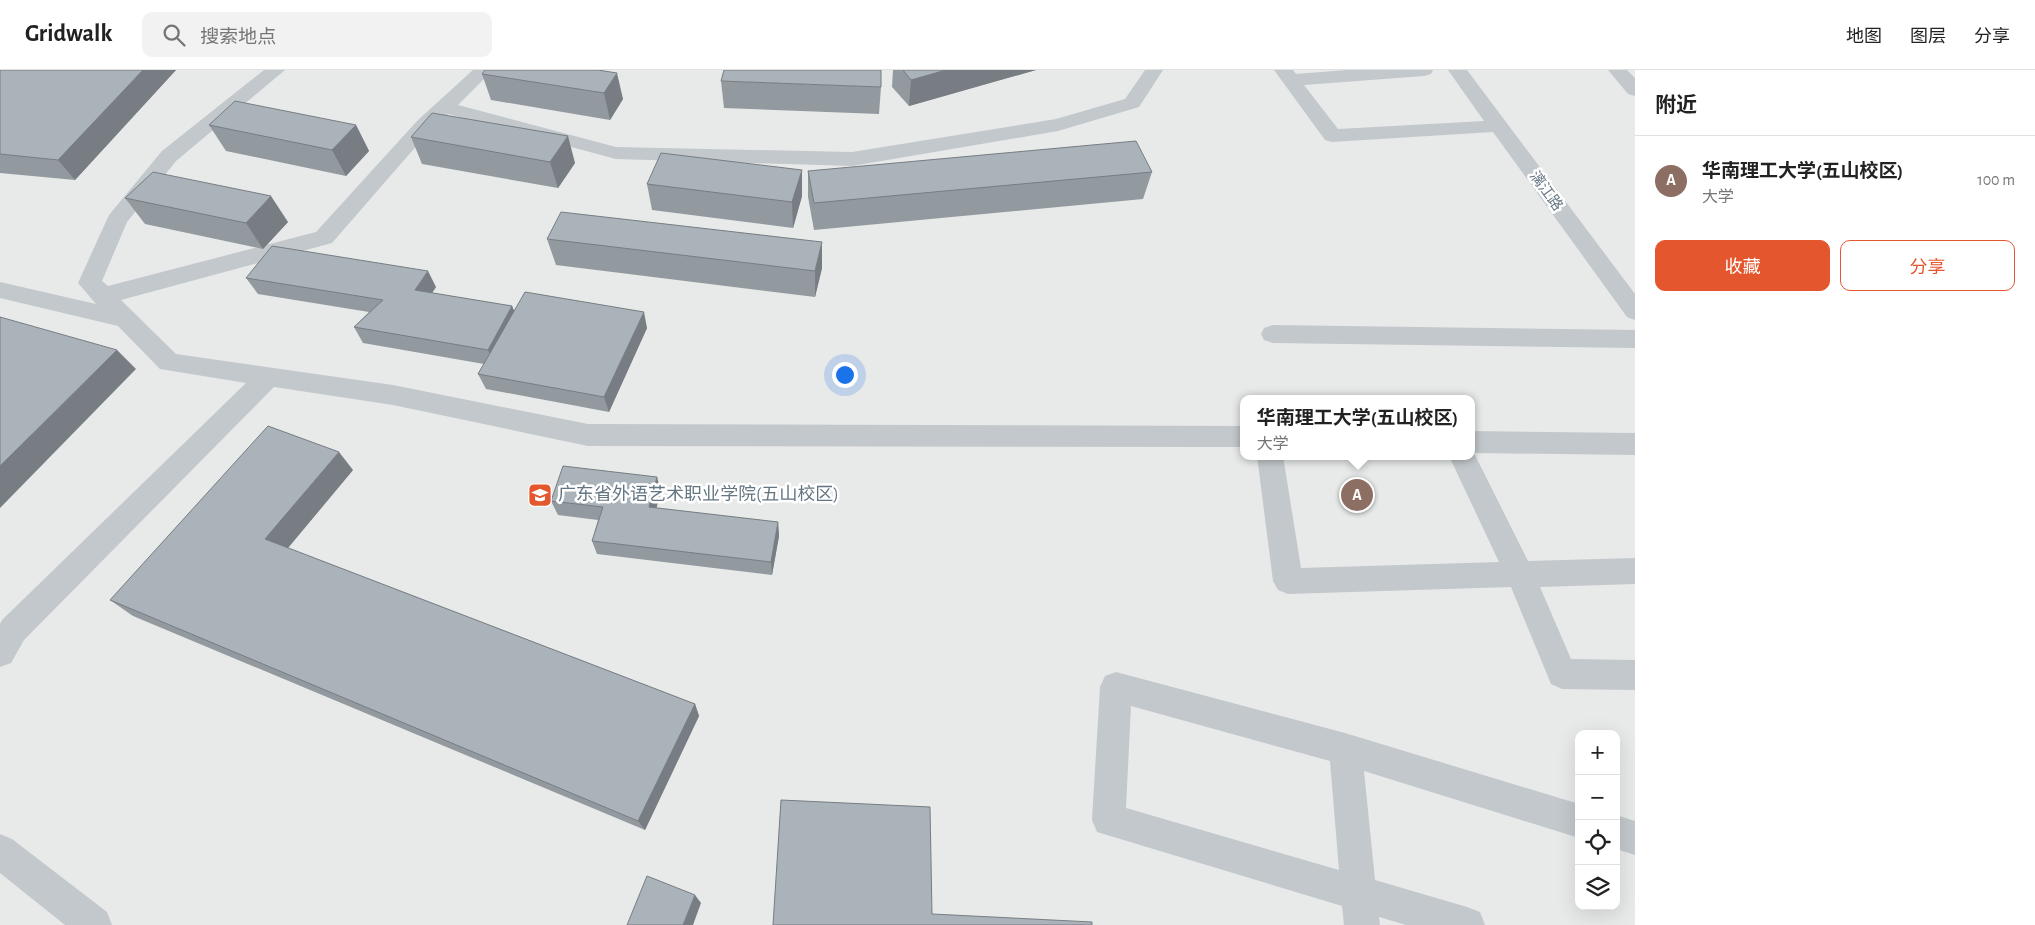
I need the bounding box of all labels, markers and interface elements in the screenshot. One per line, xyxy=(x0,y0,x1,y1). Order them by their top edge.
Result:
search box xyxy=(142,12,492,57)
icon: search xyxy=(160,21,188,49)
text: Gridwalk xyxy=(25,22,112,46)
text: 搜索地点 xyxy=(200,28,276,47)
text: 地图 xyxy=(1846,28,1882,46)
text: 图层 xyxy=(1910,28,1946,46)
text: 分享 xyxy=(1974,28,2010,46)
text: 附近 xyxy=(1655,95,1697,116)
text: 华南理工大学(五山校区) xyxy=(1702,162,1903,181)
street label: 漓江路 xyxy=(1527,168,1566,214)
text: A xyxy=(1666,172,1676,188)
text: 100 m xyxy=(1977,172,2015,188)
text: 大学 xyxy=(1702,189,1734,205)
button: 收藏 xyxy=(1655,240,1830,291)
button: 分享 xyxy=(1840,240,2015,291)
your location xyxy=(832,362,858,388)
popup xyxy=(1240,395,1475,460)
text: 华南理工大学(五山校区) xyxy=(1257,409,1458,428)
text: 大学 xyxy=(1257,436,1289,452)
pin: A xyxy=(1341,476,1373,514)
school or university icon: 广东省外语艺术职业学院(五山校区) xyxy=(527,482,553,508)
place label: 广东省外语艺术职业学院(五山校区) xyxy=(558,484,839,504)
map controls xyxy=(1575,730,1620,910)
button: + xyxy=(1575,730,1620,775)
button: − xyxy=(1575,775,1620,820)
button: locate xyxy=(1575,820,1620,865)
button: layers xyxy=(1575,865,1620,910)

